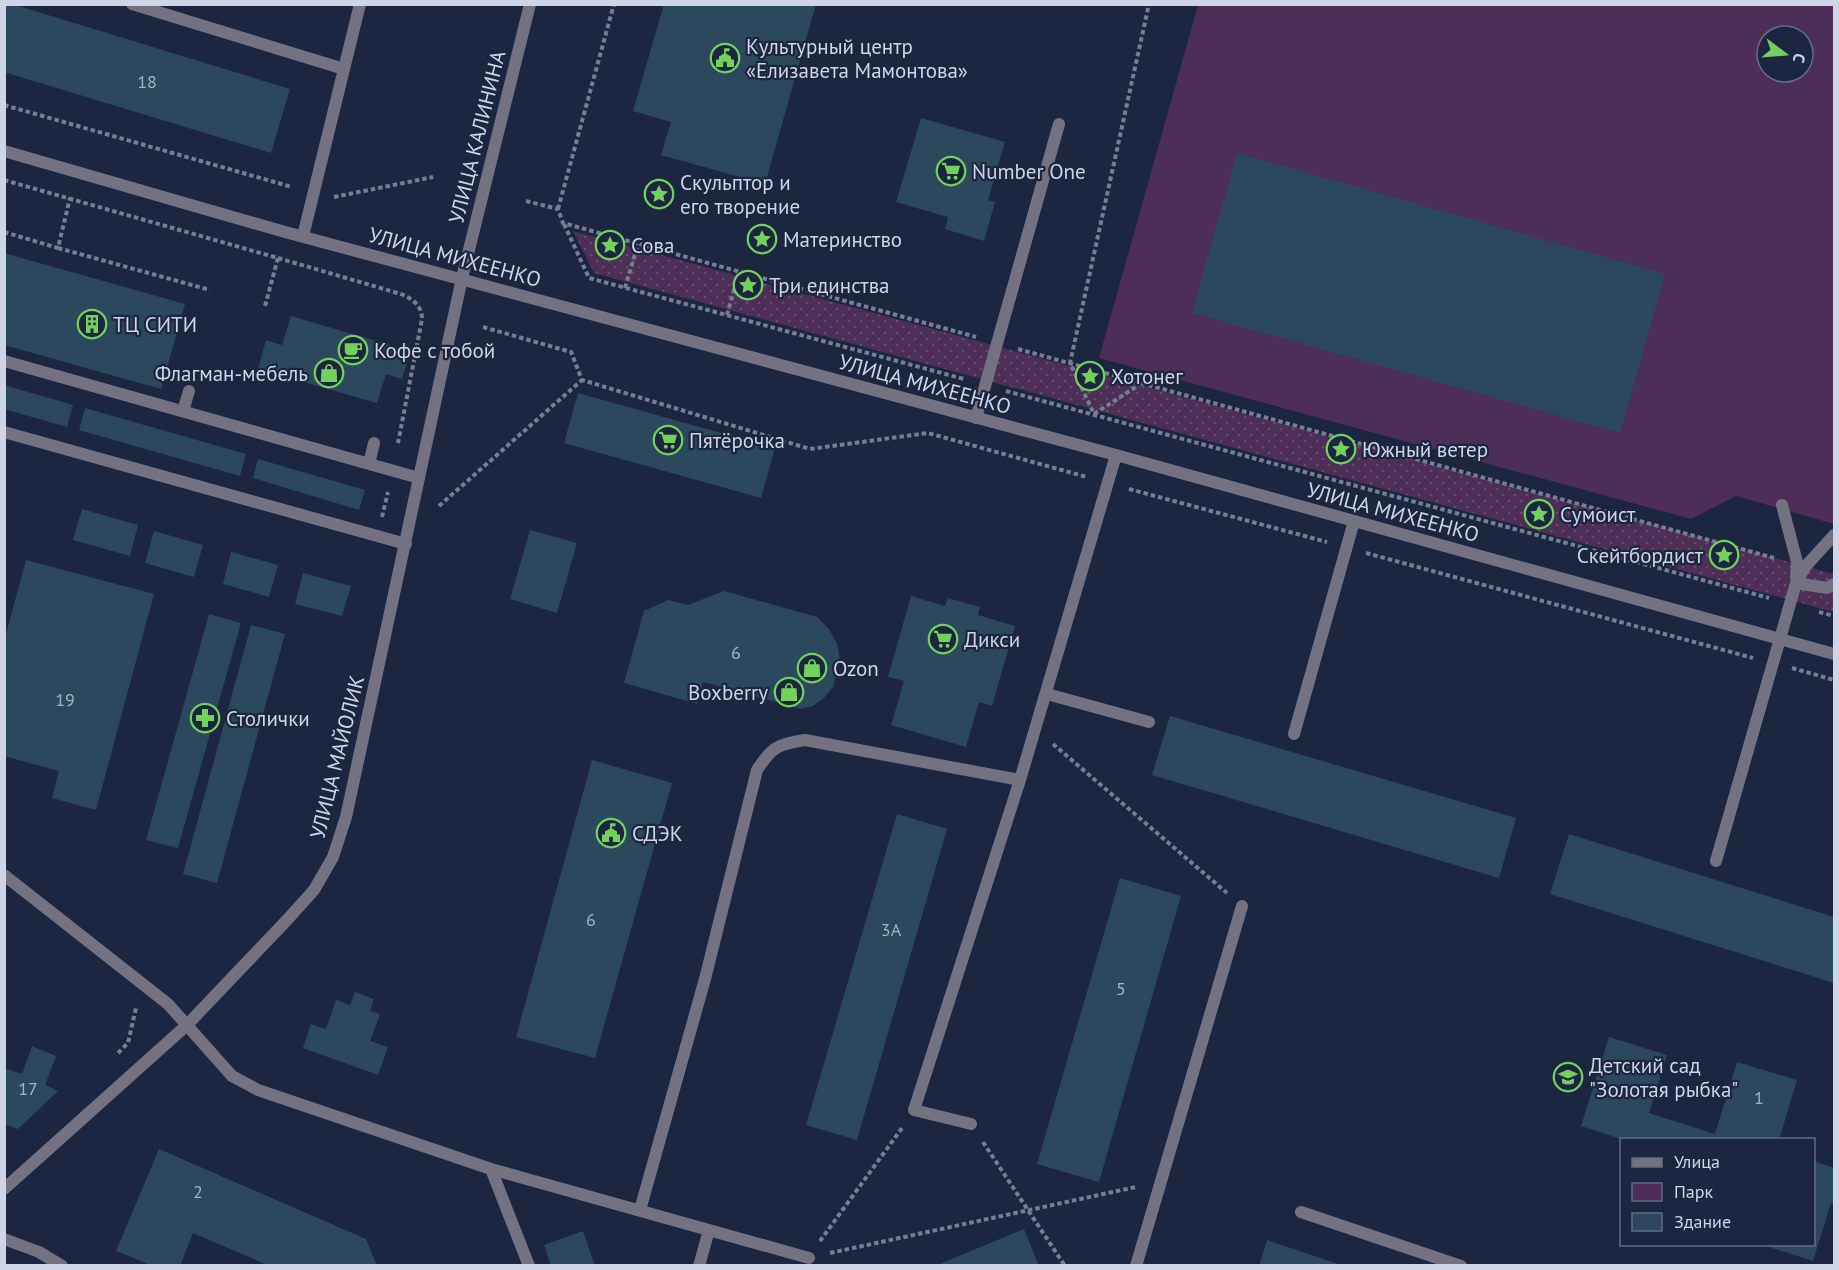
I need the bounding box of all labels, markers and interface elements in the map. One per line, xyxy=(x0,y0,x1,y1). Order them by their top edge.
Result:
north arrow xyxy=(1755,24,1815,84)
place label: Культурный центр «Елизавета Мамонтова» xyxy=(746,33,968,84)
public building icon: Культурный центр «Елизавета Мамонтова» xyxy=(709,42,741,74)
street label: УЛИЦА КАЛИНИНА xyxy=(442,47,512,226)
text: С xyxy=(1789,51,1810,65)
house number: 18 xyxy=(137,70,157,93)
supermarket icon: Number One xyxy=(935,155,967,187)
place label: Number One xyxy=(972,158,1086,185)
place label: Скульптор и его творение xyxy=(680,169,800,220)
place icon: Скульптор и его творение xyxy=(643,178,675,210)
street label: УЛИЦА МИХЕЕНКО xyxy=(366,221,544,293)
place icon: Материнство xyxy=(746,223,778,255)
place label: Материнство xyxy=(783,226,902,253)
place icon: Сова xyxy=(594,229,626,261)
place label: Сова xyxy=(631,232,674,259)
place icon: Три единства xyxy=(732,269,764,301)
place label: Три единства xyxy=(769,272,890,299)
building icon: ТЦ СИТИ xyxy=(76,308,108,340)
place label: ТЦ СИТИ xyxy=(113,311,197,338)
cafe icon: Кофе с тобой xyxy=(337,334,369,366)
place label: Кофе с тобой xyxy=(374,337,495,364)
street label: УЛИЦА МИХЕЕНКО xyxy=(836,348,1014,420)
shop icon: Флагман-мебель xyxy=(313,357,345,389)
place label: Флагман-мебель xyxy=(155,360,308,387)
place icon: Хотонег xyxy=(1074,360,1106,392)
place label: Хотонег xyxy=(1111,363,1183,390)
supermarket icon: Пятёрочка xyxy=(652,424,684,456)
place label: Пятёрочка xyxy=(689,427,785,454)
place icon: Южный ветер xyxy=(1325,433,1357,465)
place label: Южный ветер xyxy=(1362,436,1488,463)
street label: УЛИЦА МИХЕЕНКО xyxy=(1304,476,1482,548)
place icon: Сумоист xyxy=(1523,498,1555,530)
place label: Сумоист xyxy=(1560,501,1636,528)
place icon: Скейтбордист xyxy=(1708,539,1740,571)
place label: Скейтбордист xyxy=(1577,542,1704,569)
supermarket icon: Дикси xyxy=(927,623,959,655)
place label: Дикси xyxy=(964,626,1020,653)
house number: 6 xyxy=(731,641,741,664)
shop icon: Ozon xyxy=(796,652,828,684)
place label: Ozon xyxy=(833,655,879,682)
street label: УЛИЦА МАЙОЛИК xyxy=(304,672,370,842)
shop icon: Boxberry xyxy=(773,676,805,708)
place label: Boxberry xyxy=(688,679,768,706)
house number: 19 xyxy=(55,688,75,711)
pharmacy icon: Столички xyxy=(189,702,221,734)
place label: Столички xyxy=(226,705,310,732)
public building icon: СДЭК xyxy=(595,817,627,849)
place label: СДЭК xyxy=(632,820,683,847)
house number: 6 xyxy=(586,908,596,931)
house number: 3А xyxy=(881,918,902,941)
house number: 5 xyxy=(1116,977,1126,1000)
place label: Детский сад "Золотая рыбка" xyxy=(1589,1052,1738,1103)
school or university icon: Детский сад "Золотая рыбка" xyxy=(1552,1061,1584,1093)
house number: 17 xyxy=(18,1077,38,1100)
house number: 1 xyxy=(1754,1086,1764,1109)
legend xyxy=(1620,1138,1815,1246)
text: Улица xyxy=(1674,1150,1720,1173)
house number: 2 xyxy=(193,1180,203,1203)
text: Парк xyxy=(1674,1180,1714,1203)
text: Здание xyxy=(1674,1210,1731,1233)

